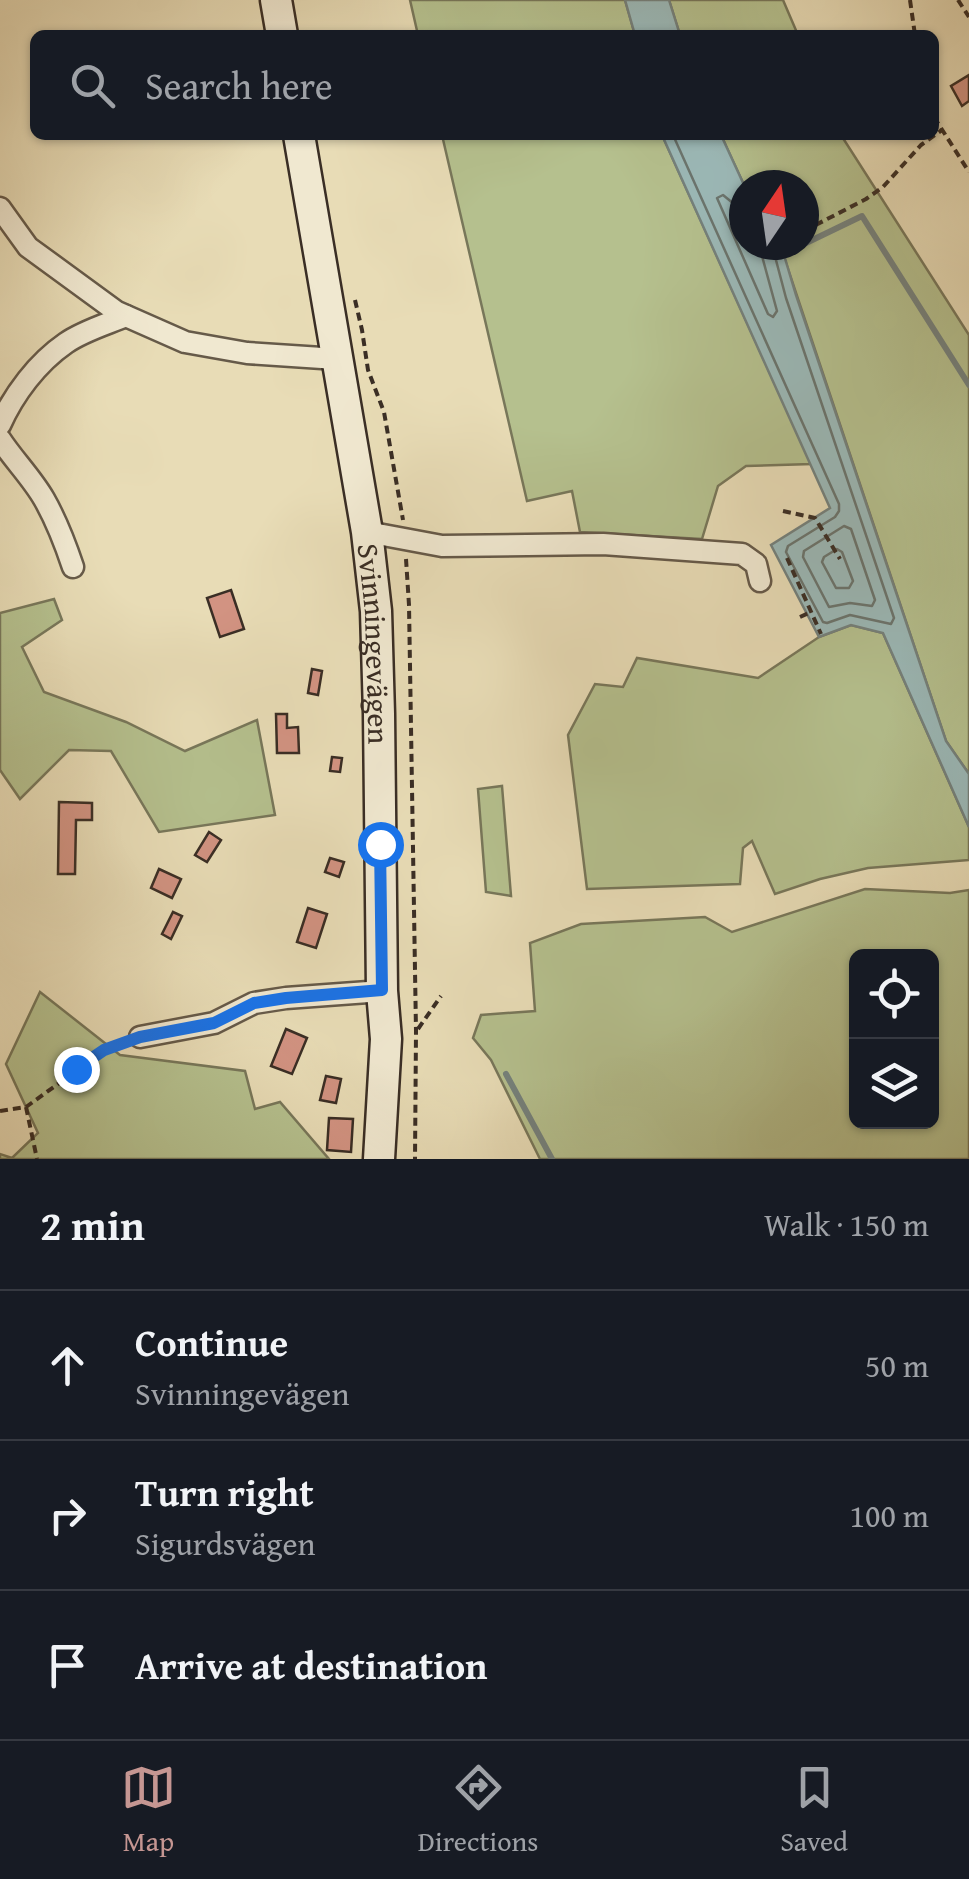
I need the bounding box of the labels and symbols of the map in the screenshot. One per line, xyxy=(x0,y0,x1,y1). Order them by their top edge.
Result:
north arrow xyxy=(729,170,819,260)
street label: Svinningevägen xyxy=(346,541,401,745)
route start xyxy=(358,822,404,868)
route end xyxy=(54,1047,100,1093)

